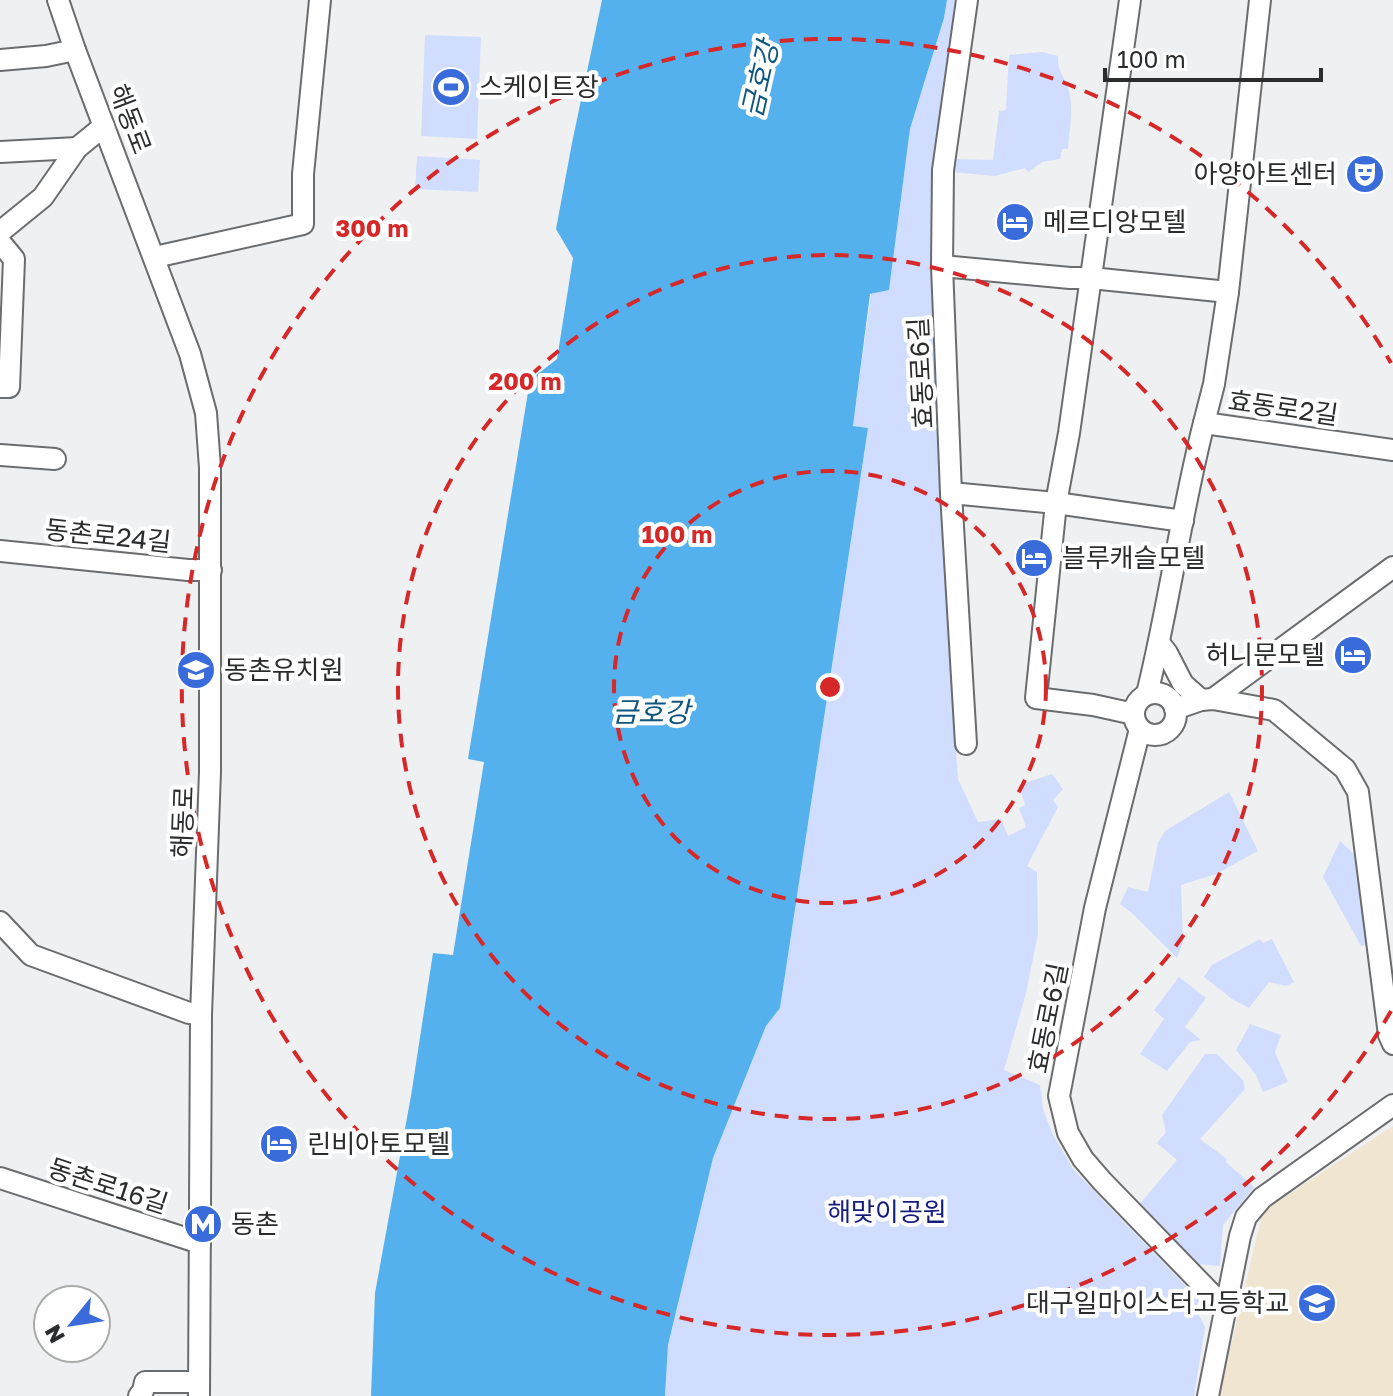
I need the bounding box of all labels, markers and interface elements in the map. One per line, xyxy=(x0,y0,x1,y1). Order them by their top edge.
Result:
scale bar xyxy=(1105,32,1321,82)
water label: 금호강 xyxy=(735,34,785,120)
text: 100 m xyxy=(1117,44,1186,73)
sports icon: 스케이트장 xyxy=(430,66,472,108)
place label: 스케이트장 xyxy=(479,71,599,102)
street label: 해동로 xyxy=(103,80,158,158)
theatre icon: 아양아트센터 xyxy=(1344,153,1386,195)
place label: 아양아트센터 xyxy=(1193,158,1337,189)
hotel icon: 메르디앙모텔 xyxy=(994,201,1036,243)
place label: 메르디앙모텔 xyxy=(1043,206,1187,237)
text: 300 m xyxy=(336,213,408,242)
street label: 효동로6길 xyxy=(902,317,939,429)
text: 200 m xyxy=(489,366,561,395)
street label: 효동로2길 xyxy=(1226,384,1340,431)
street label: 동촌로24길 xyxy=(43,513,173,558)
text: 100 m xyxy=(642,519,712,548)
hotel icon: 블루캐슬모텔 xyxy=(1013,537,1055,579)
place label: 블루캐슬모텔 xyxy=(1062,542,1206,573)
hotel icon: 허니문모텔 xyxy=(1332,634,1374,676)
place label: 허니문모텔 xyxy=(1205,639,1325,670)
school or university icon: 동촌유치원 xyxy=(175,649,217,691)
place label: 동촌유치원 xyxy=(224,654,344,685)
centre of rings xyxy=(816,673,844,701)
water label: 금호강 xyxy=(612,695,693,728)
street label: 해동로 xyxy=(166,786,199,858)
street label: 효동로6길 xyxy=(1022,960,1073,1076)
hotel icon: 린비아토모텔 xyxy=(258,1123,300,1165)
place label: 린비아토모텔 xyxy=(307,1128,451,1159)
street label: 동촌로16길 xyxy=(44,1152,172,1219)
park label: 해맞이공원 xyxy=(827,1196,947,1227)
metro station icon: 동촌 xyxy=(182,1203,224,1245)
place label: 동촌 xyxy=(231,1208,279,1239)
school or university icon: 대구일마이스터고등학교 xyxy=(1296,1282,1338,1324)
north arrow xyxy=(32,1284,112,1364)
place label: 대구일마이스터고등학교 xyxy=(1026,1287,1289,1318)
text: N xyxy=(38,1320,70,1348)

